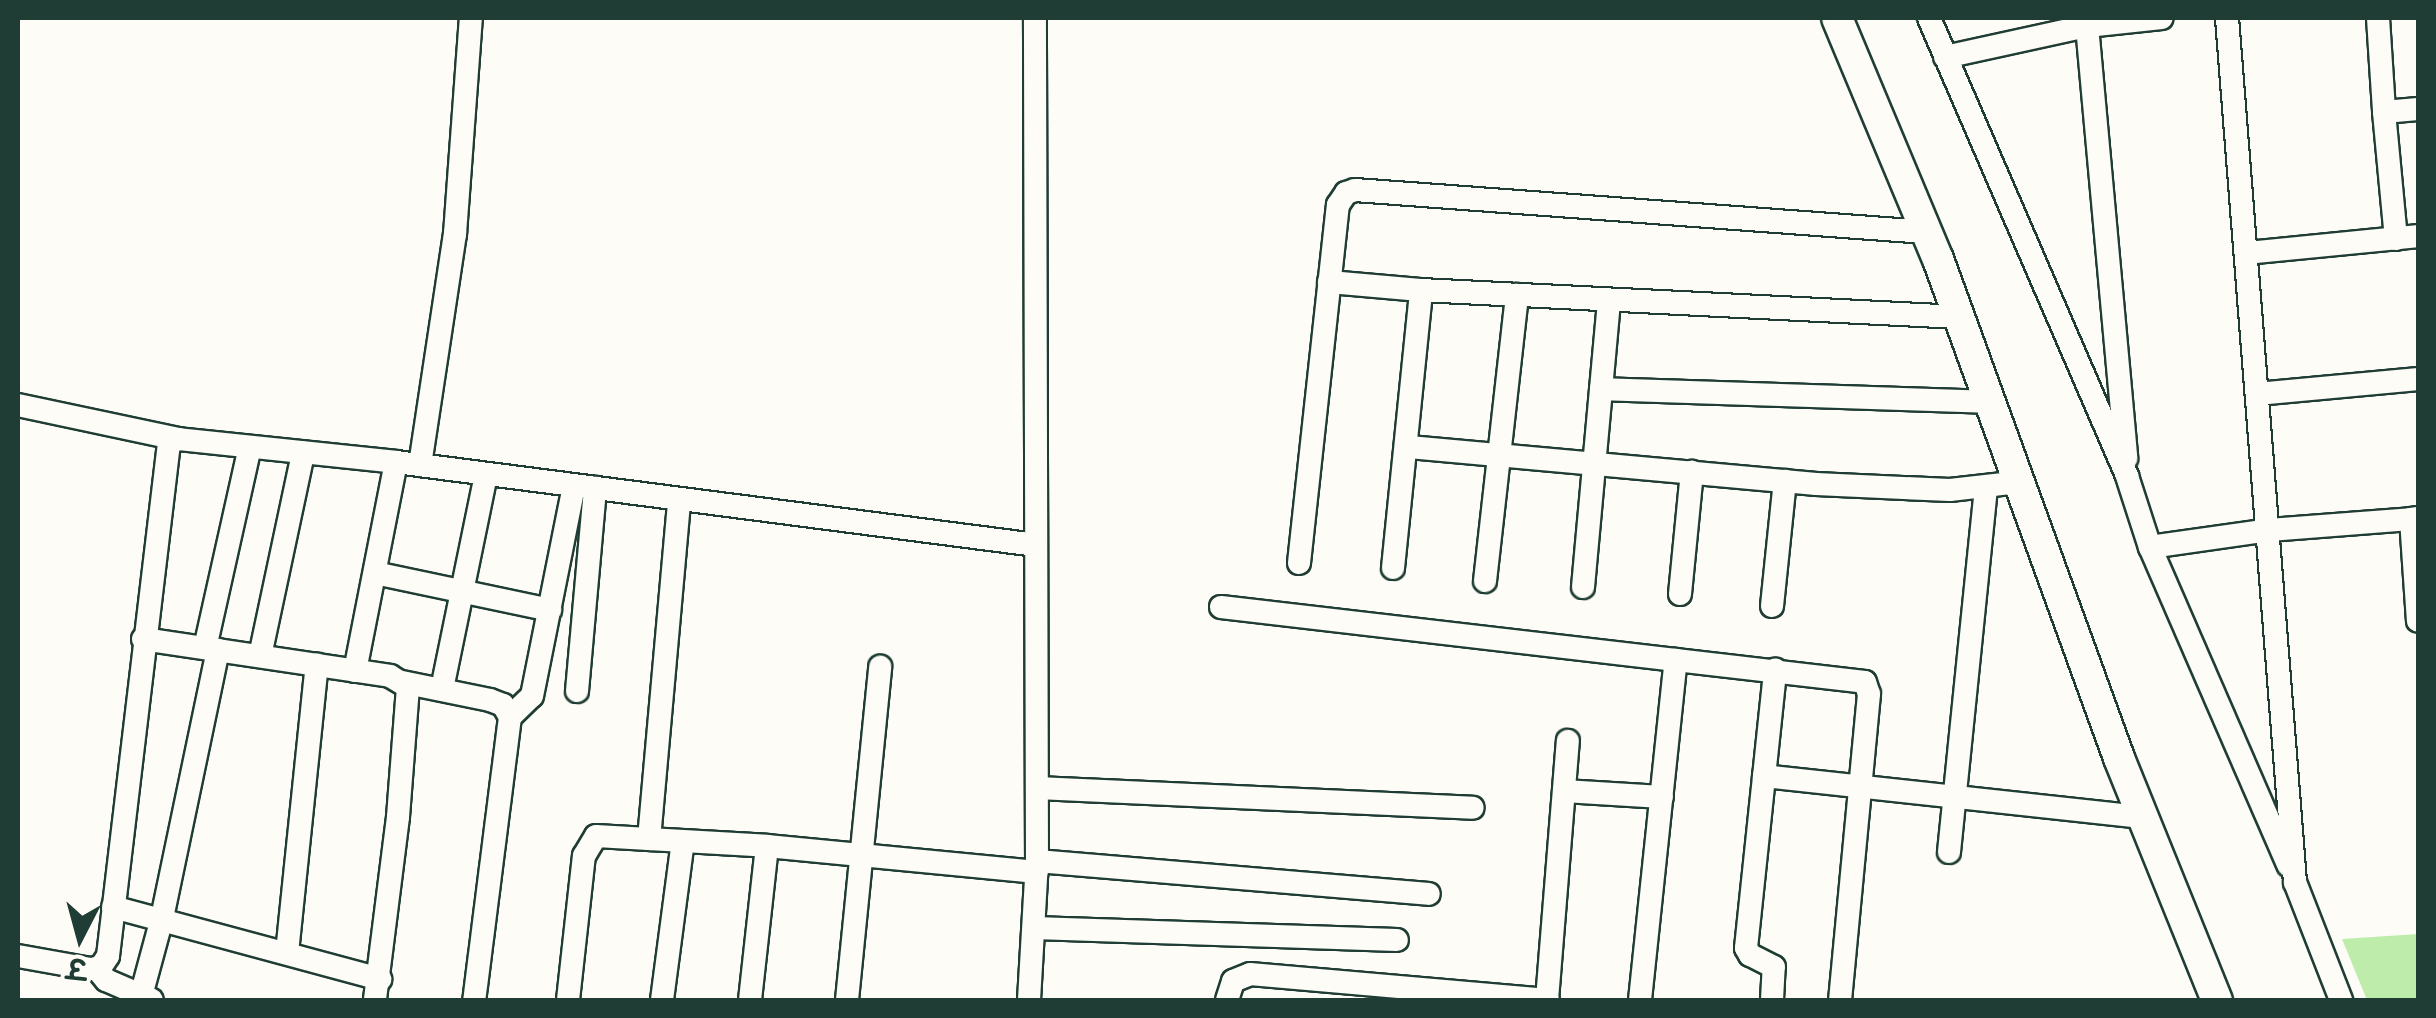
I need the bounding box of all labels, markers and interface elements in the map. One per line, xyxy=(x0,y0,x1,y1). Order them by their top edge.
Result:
north arrow xyxy=(30,888,130,988)
text: उ xyxy=(66,951,88,985)

